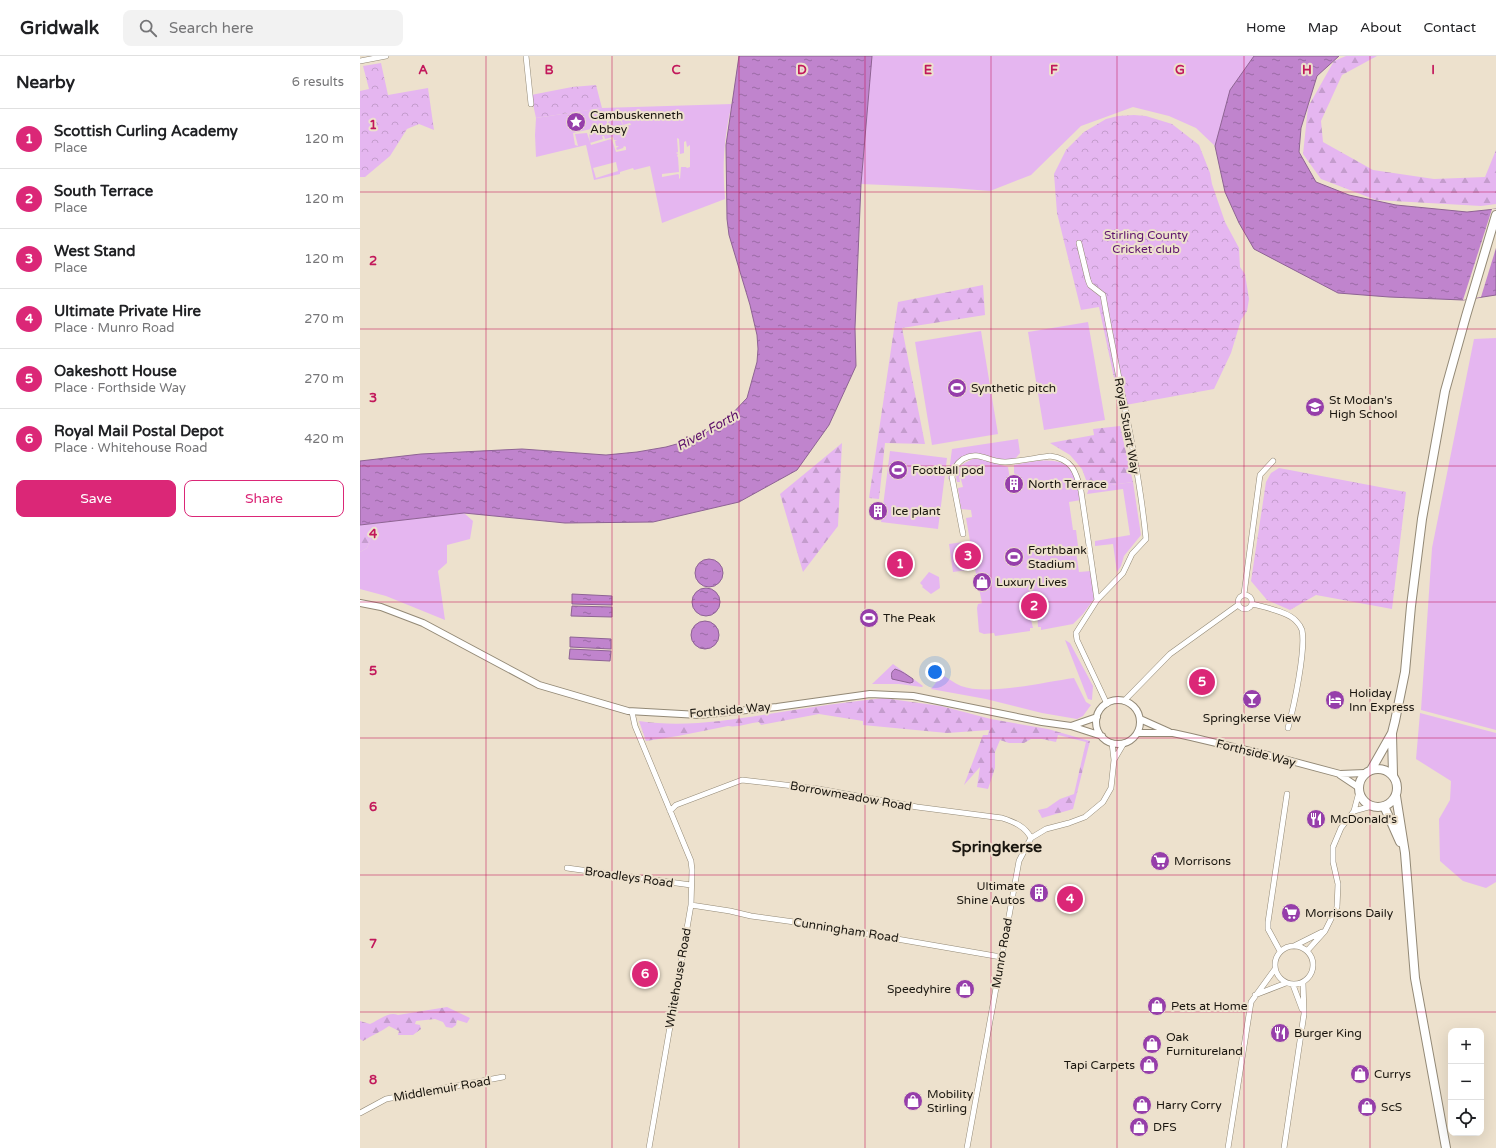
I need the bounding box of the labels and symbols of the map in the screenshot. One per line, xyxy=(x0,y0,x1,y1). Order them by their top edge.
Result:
text: A xyxy=(418,62,428,78)
text: B xyxy=(544,62,554,78)
text: C xyxy=(671,62,681,78)
text: D xyxy=(797,62,807,78)
text: E xyxy=(924,62,932,78)
text: F xyxy=(1050,62,1058,78)
text: G xyxy=(1175,62,1185,78)
text: H xyxy=(1302,62,1312,78)
text: I xyxy=(1431,62,1435,78)
place label: Cambuskenneth Abbey xyxy=(590,108,683,136)
place icon: Cambuskenneth Abbey xyxy=(565,111,587,133)
text: 1 xyxy=(369,117,377,133)
park label: Stirling County Cricket club xyxy=(1104,228,1189,256)
text: 2 xyxy=(369,253,377,269)
sports icon: Synthetic pitch xyxy=(946,377,968,399)
street label: Royal Stuart Way xyxy=(1112,377,1142,476)
place label: Synthetic pitch xyxy=(971,381,1056,395)
text: 3 xyxy=(369,390,377,406)
place label: St Modan's High School xyxy=(1329,393,1398,421)
school or university icon: St Modan's High School xyxy=(1304,396,1326,418)
water label: River Forth xyxy=(674,407,742,454)
sports icon: Football pod xyxy=(887,459,909,481)
place label: Football pod xyxy=(912,463,984,477)
building icon: North Terrace xyxy=(1003,473,1025,495)
place label: North Terrace xyxy=(1028,477,1107,491)
building icon: Ice plant xyxy=(867,500,889,522)
place label: Ice plant xyxy=(892,504,941,518)
text: 4 xyxy=(369,526,378,542)
pin: 3 xyxy=(955,541,981,571)
place label: Forthbank Stadium xyxy=(1028,543,1087,571)
sports icon: Forthbank Stadium xyxy=(1003,546,1025,568)
pin: 1 xyxy=(887,549,913,579)
shop icon: Luxury Lives xyxy=(971,571,993,593)
place label: Luxury Lives xyxy=(996,575,1067,589)
pin: 2 xyxy=(1021,591,1047,621)
sports icon: The Peak xyxy=(858,607,880,629)
place label: The Peak xyxy=(883,611,936,625)
your location xyxy=(925,662,945,682)
text: 5 xyxy=(369,663,377,679)
pin: 5 xyxy=(1189,667,1215,697)
place label: Holiday Inn Express xyxy=(1349,686,1415,714)
bar icon: Springkerse View xyxy=(1241,688,1263,710)
hotel icon: Holiday Inn Express xyxy=(1324,689,1346,711)
street label: Forthside Way xyxy=(689,699,772,721)
place label: Springkerse View xyxy=(1203,711,1302,725)
street label: Forthside Way xyxy=(1215,736,1298,770)
street label: Borrowmeadow Road xyxy=(789,778,913,814)
text: 6 xyxy=(369,799,377,815)
restaurant icon: McDonald's xyxy=(1305,808,1327,830)
place label: McDonald's xyxy=(1330,812,1397,826)
district label: Springkerse xyxy=(952,837,1042,857)
supermarket icon: Morrisons xyxy=(1149,850,1171,872)
place label: Morrisons xyxy=(1174,854,1231,868)
street label: Broadleys Road xyxy=(584,864,674,890)
place label: Ultimate Shine Autos xyxy=(957,879,1025,907)
building icon: Ultimate Shine Autos xyxy=(1028,882,1050,904)
pin: 4 xyxy=(1057,884,1083,914)
supermarket icon: Morrisons Daily xyxy=(1280,902,1302,924)
place label: Morrisons Daily xyxy=(1305,906,1394,920)
street label: Cunningham Road xyxy=(792,915,900,945)
street label: Munro Road xyxy=(989,917,1015,989)
street label: Whitehouse Road xyxy=(662,927,694,1029)
text: 7 xyxy=(369,936,377,952)
pin: 6 xyxy=(632,959,658,989)
shop icon: Speedyhire xyxy=(954,978,976,1000)
place label: Speedyhire xyxy=(887,982,951,996)
shop icon: Pets at Home xyxy=(1146,995,1168,1017)
place label: Pets at Home xyxy=(1171,999,1248,1013)
restaurant icon: Burger King xyxy=(1269,1022,1291,1044)
place label: Burger King xyxy=(1294,1026,1362,1040)
place label: Oak Furnitureland xyxy=(1166,1030,1243,1058)
shop icon: Oak Furnitureland xyxy=(1141,1033,1163,1055)
shop icon: Tapi Carpets xyxy=(1138,1054,1160,1076)
place label: Tapi Carpets xyxy=(1064,1058,1135,1072)
shop icon: Currys xyxy=(1349,1063,1371,1085)
place label: Currys xyxy=(1374,1067,1411,1081)
text: 8 xyxy=(369,1072,377,1088)
street label: Middlemuir Road xyxy=(392,1074,492,1104)
place label: Mobility Stirling xyxy=(927,1087,974,1115)
shop icon: Mobility Stirling xyxy=(902,1090,924,1112)
shop icon: Harry Corry xyxy=(1131,1094,1153,1116)
shop icon: ScS xyxy=(1356,1096,1378,1118)
place label: Harry Corry xyxy=(1156,1098,1222,1112)
place label: ScS xyxy=(1381,1100,1402,1114)
shop icon: DFS xyxy=(1128,1116,1150,1138)
place label: DFS xyxy=(1153,1120,1177,1134)

